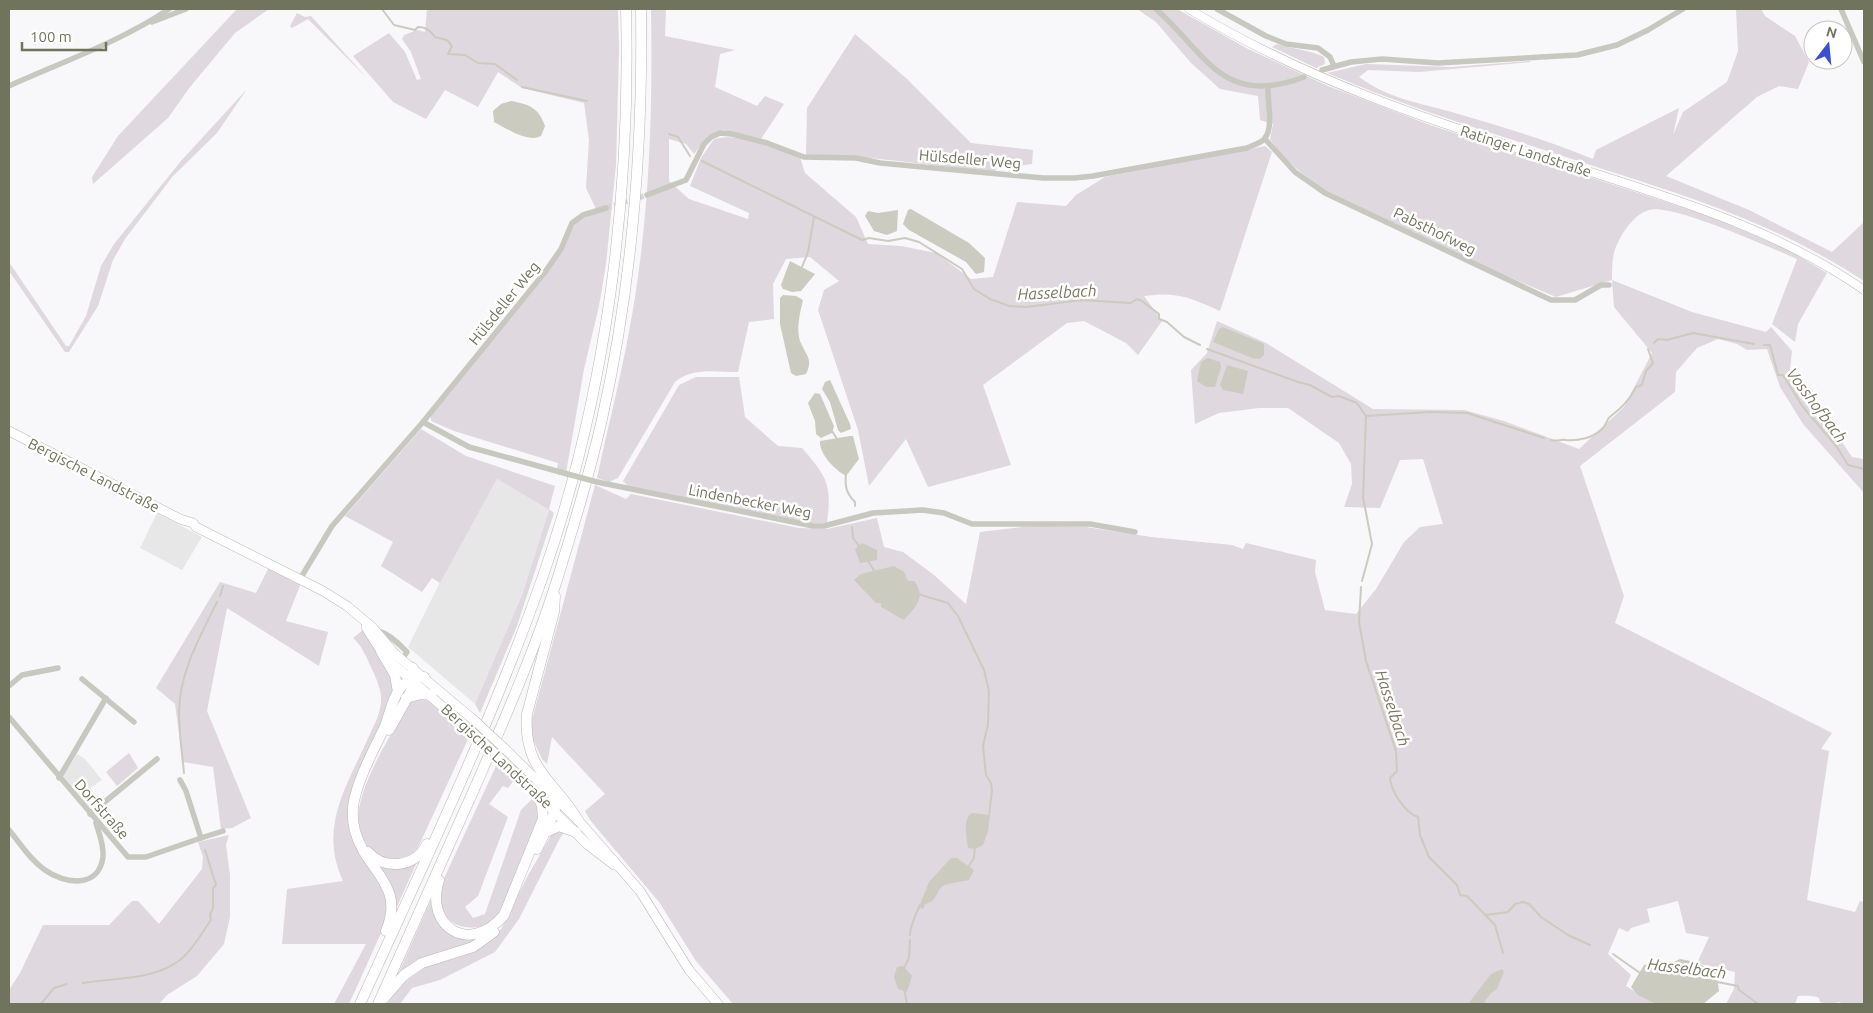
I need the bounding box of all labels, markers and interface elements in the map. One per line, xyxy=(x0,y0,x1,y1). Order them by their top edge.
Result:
scale bar xyxy=(22,20,106,52)
north arrow xyxy=(1803,20,1853,70)
text: N xyxy=(1824,23,1839,42)
text: 100 m xyxy=(30,28,72,45)
street label: Ratinger Landstraße xyxy=(1458,122,1594,180)
street label: Hülsdeller Weg xyxy=(918,146,1022,172)
street label: Pabsthofweg xyxy=(1391,204,1479,258)
street label: Hülsdeller Weg xyxy=(465,258,543,348)
water label: Hasselbach xyxy=(1017,281,1097,303)
water label: Vosshofbach xyxy=(1783,364,1851,446)
street label: Bergische Landstraße xyxy=(25,434,163,516)
street label: Lindenbecker Weg xyxy=(687,481,813,521)
water label: Hasselbach xyxy=(1372,668,1414,748)
street label: Bergische Landstraße xyxy=(438,700,556,812)
street label: Dorfstraße xyxy=(71,776,133,842)
water label: Hasselbach xyxy=(1647,954,1727,982)

